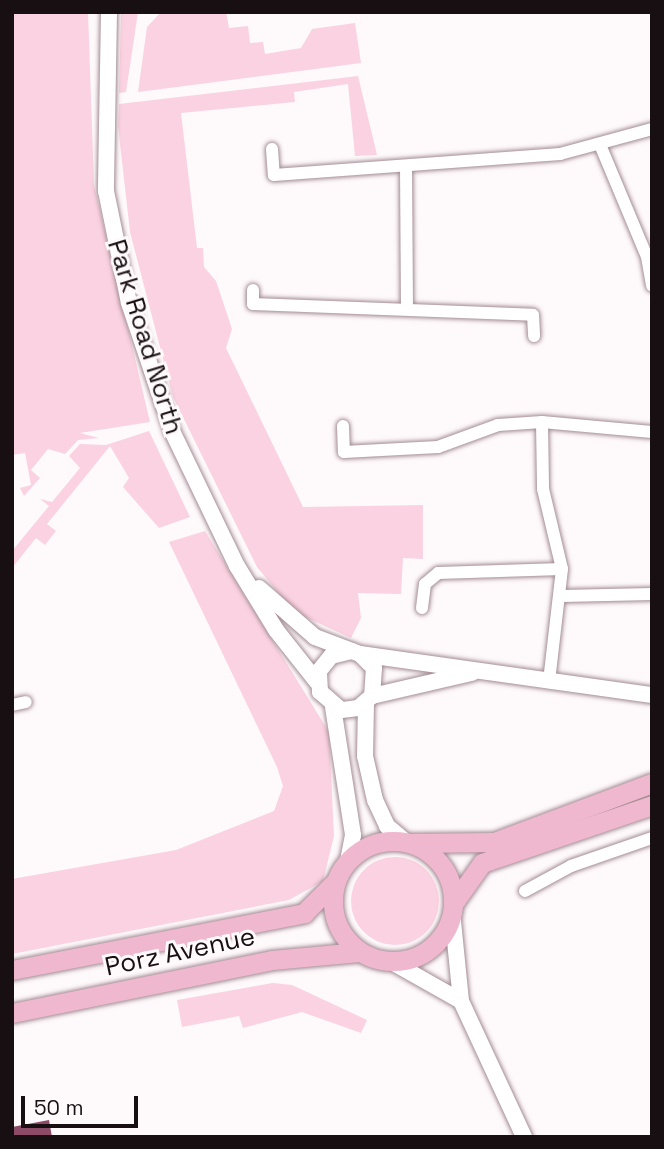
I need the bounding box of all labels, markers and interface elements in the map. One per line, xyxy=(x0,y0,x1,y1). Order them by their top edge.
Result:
street label: Park Road North xyxy=(101,236,189,438)
street label: Porz Avenue xyxy=(102,921,258,983)
scale bar xyxy=(24,1082,142,1126)
text: 50 m xyxy=(34,1094,84,1121)

